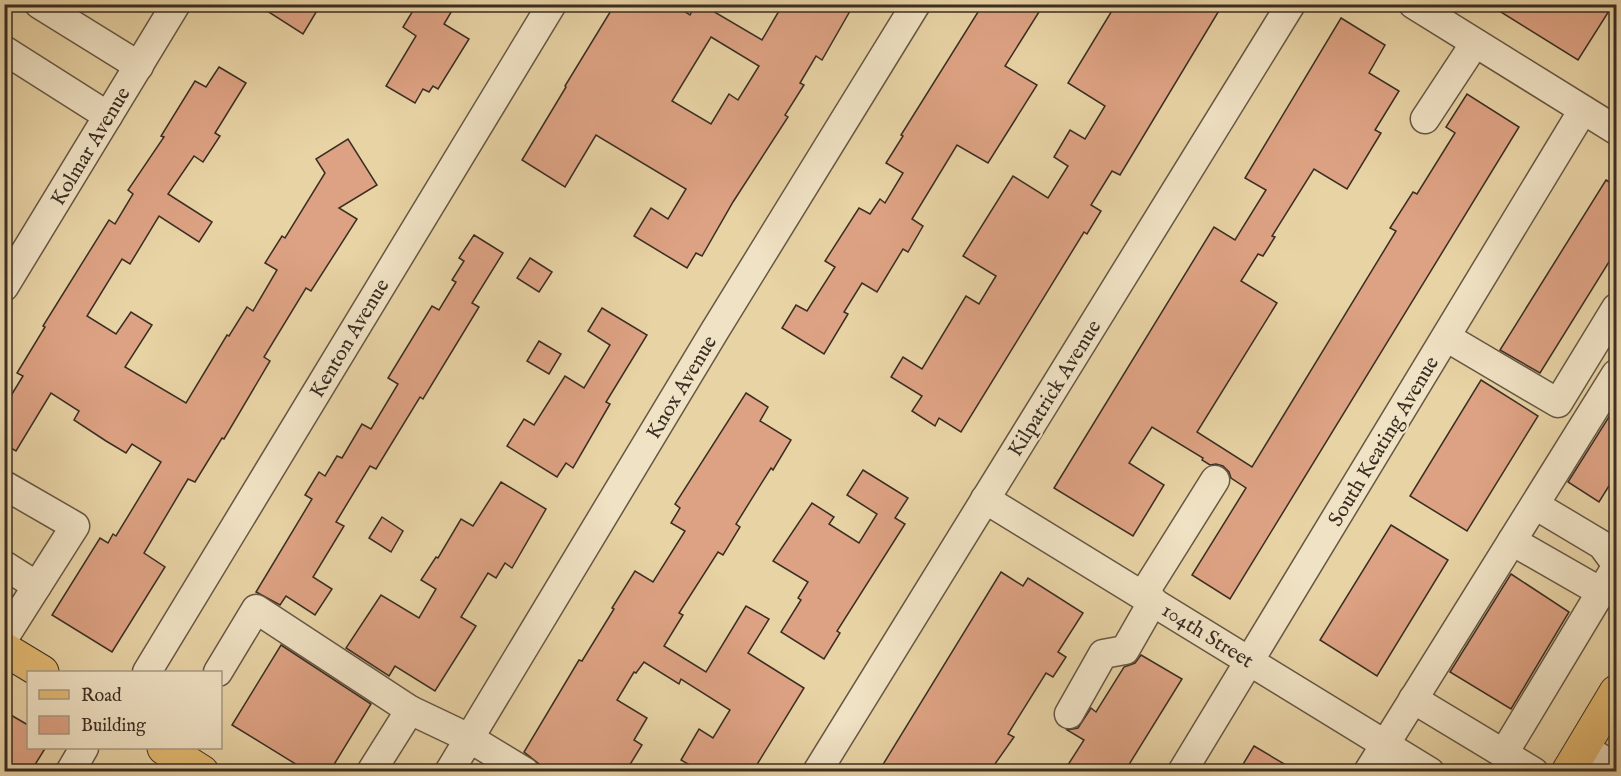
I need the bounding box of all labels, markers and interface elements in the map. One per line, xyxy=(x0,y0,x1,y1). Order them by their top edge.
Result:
street label: Kolmar Avenue xyxy=(45,82,138,211)
street label: Kenton Avenue xyxy=(304,274,397,403)
street label: Kilpatrick Avenue xyxy=(1002,315,1108,462)
street label: Knox Avenue xyxy=(641,331,724,445)
street label: South Keating Avenue xyxy=(1323,351,1446,532)
street label: 104th Street xyxy=(1156,597,1258,675)
legend xyxy=(27,671,222,749)
text: Road xyxy=(81,685,122,708)
text: Building xyxy=(81,715,146,738)

